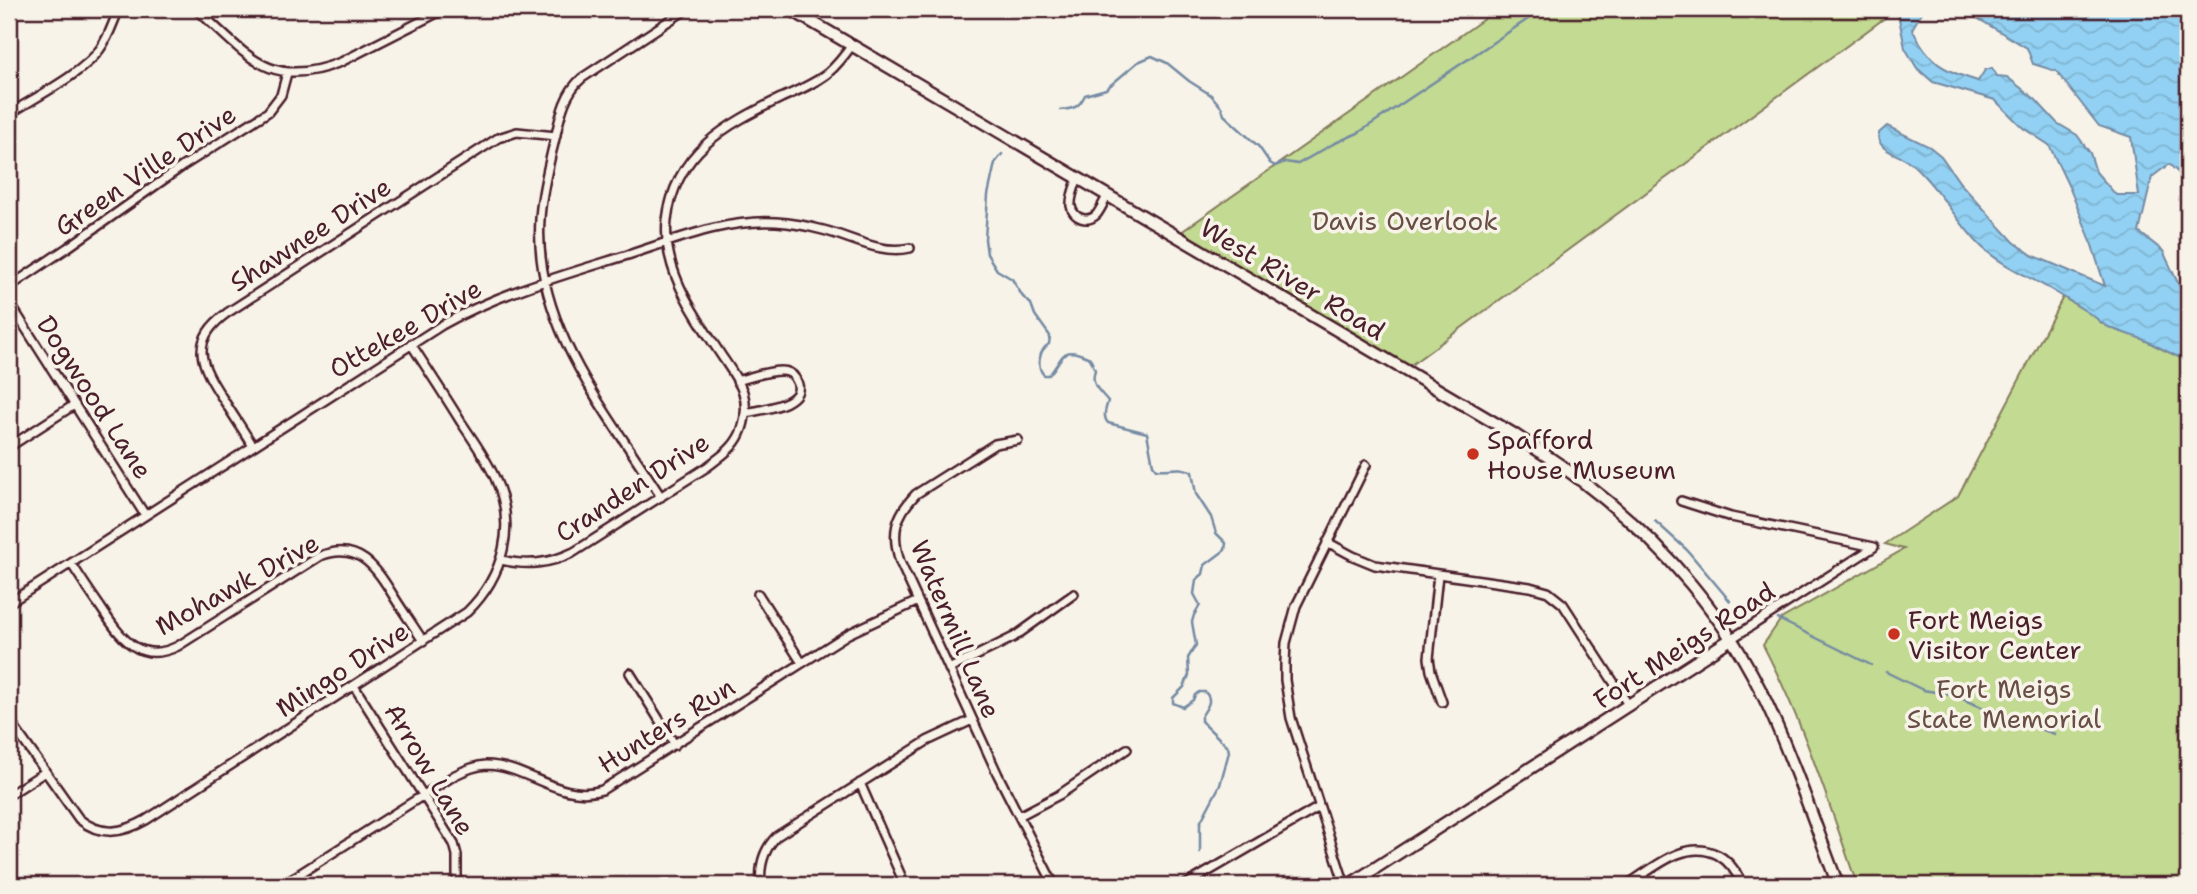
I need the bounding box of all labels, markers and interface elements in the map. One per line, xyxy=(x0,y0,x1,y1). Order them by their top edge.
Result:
street label: Green Ville Drive xyxy=(47,96,243,244)
street label: Shawnee Drive xyxy=(222,169,398,299)
park label: Davis Overlook xyxy=(1312,203,1498,238)
street label: West River Road xyxy=(1194,210,1392,348)
street label: Ottekee Drive xyxy=(322,270,488,386)
street label: Dogwood Lane xyxy=(29,309,161,485)
place label: Spafford House Museum xyxy=(1487,422,1676,487)
street label: Cranden Drive xyxy=(548,424,716,550)
marker: Spafford House Museum xyxy=(1465,446,1481,462)
street label: Mohawk Drive xyxy=(149,525,325,643)
street label: Watermill Lane xyxy=(903,534,1009,724)
street label: Fort Meigs Road xyxy=(1587,573,1781,717)
place label: Fort Meigs Visitor Center xyxy=(1908,602,2082,667)
street label: Mingo Drive xyxy=(269,613,415,725)
marker: Fort Meigs Visitor Center xyxy=(1886,626,1902,642)
street label: Hunters Run xyxy=(591,669,741,781)
park label: Fort Meigs State Memorial xyxy=(1907,671,2101,736)
street label: Arrow Lane xyxy=(377,696,483,842)

